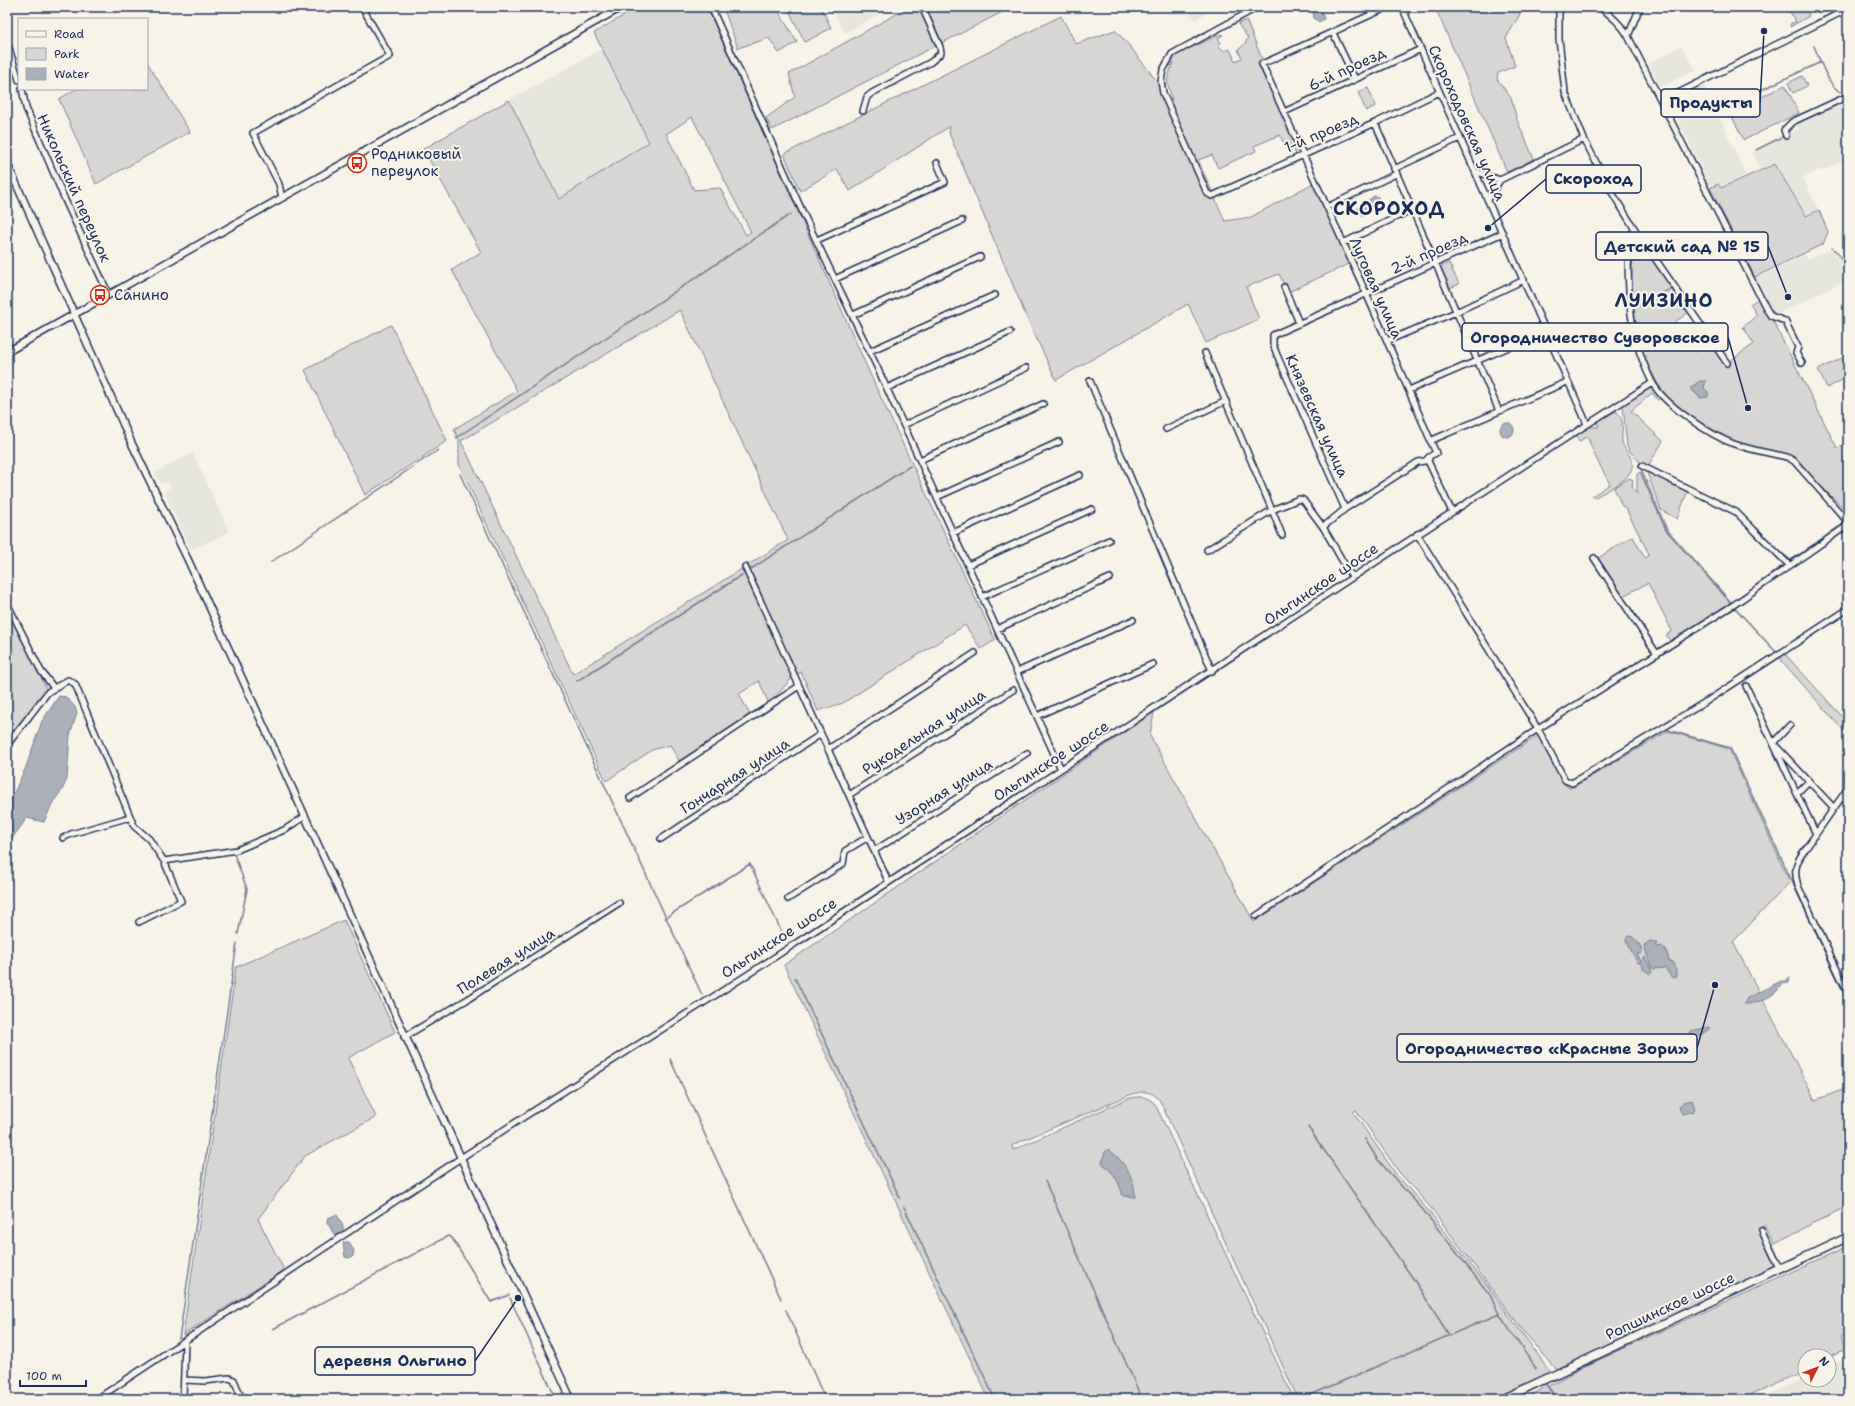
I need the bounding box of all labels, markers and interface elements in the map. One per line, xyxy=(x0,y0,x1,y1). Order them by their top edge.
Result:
legend xyxy=(18,18,148,90)
text: Road xyxy=(54,26,85,42)
street label: 6-й проезд xyxy=(1305,42,1389,96)
street label: Скороходовская улица xyxy=(1424,42,1511,205)
text: Park xyxy=(54,46,80,62)
text: Water xyxy=(54,66,90,82)
callout: Продукты xyxy=(1661,89,1760,117)
text: Продукты xyxy=(1669,92,1753,113)
street label: 1-й проезд xyxy=(1281,108,1361,157)
street label: Никольский переулок xyxy=(32,111,116,265)
place label: Родниковый переулок xyxy=(371,144,462,181)
bus stop icon: Родниковый переулок xyxy=(346,152,368,174)
callout: Скороход xyxy=(1546,165,1641,193)
text: Скороход xyxy=(1553,168,1634,189)
district label: СКОРОХОД xyxy=(1333,196,1445,221)
street label: 2-й проезд xyxy=(1388,227,1471,279)
callout: Детский сад № 15 xyxy=(1596,232,1768,260)
street label: Луговая улица xyxy=(1345,234,1408,343)
text: Детский сад № 15 xyxy=(1604,236,1760,257)
bus stop icon: Санино xyxy=(89,284,111,306)
place label: Санино xyxy=(114,285,169,305)
district label: ЛУИЗИНО xyxy=(1614,288,1714,313)
callout: Огородничество Суворовское xyxy=(1462,323,1728,351)
text: Огородничество Суворовское xyxy=(1470,327,1720,348)
street label: Князевская улица xyxy=(1281,351,1353,481)
street label: Ольгинское шоссе xyxy=(1260,538,1382,630)
street label: Рукодельная улица xyxy=(858,684,990,779)
street label: Ольгинское шоссе xyxy=(989,716,1113,806)
street label: Гончарная улица xyxy=(677,733,794,819)
street label: Узорная улица xyxy=(892,754,997,830)
street label: Ольгинское шоссе xyxy=(717,893,841,983)
street label: Полевая улица xyxy=(453,923,559,999)
callout: Огородничество «Красные Зори» xyxy=(1397,1034,1697,1062)
text: Огородничество «Красные Зори» xyxy=(1405,1038,1689,1059)
street label: Ропшинское шоссе xyxy=(1602,1267,1738,1345)
callout: деревня Ольгино xyxy=(315,1347,475,1375)
north arrow xyxy=(1797,1348,1837,1388)
text: деревня Ольгино xyxy=(323,1350,467,1371)
text: N xyxy=(1816,1353,1833,1370)
scale bar xyxy=(20,1362,86,1388)
text: 100 m xyxy=(26,1368,62,1384)

